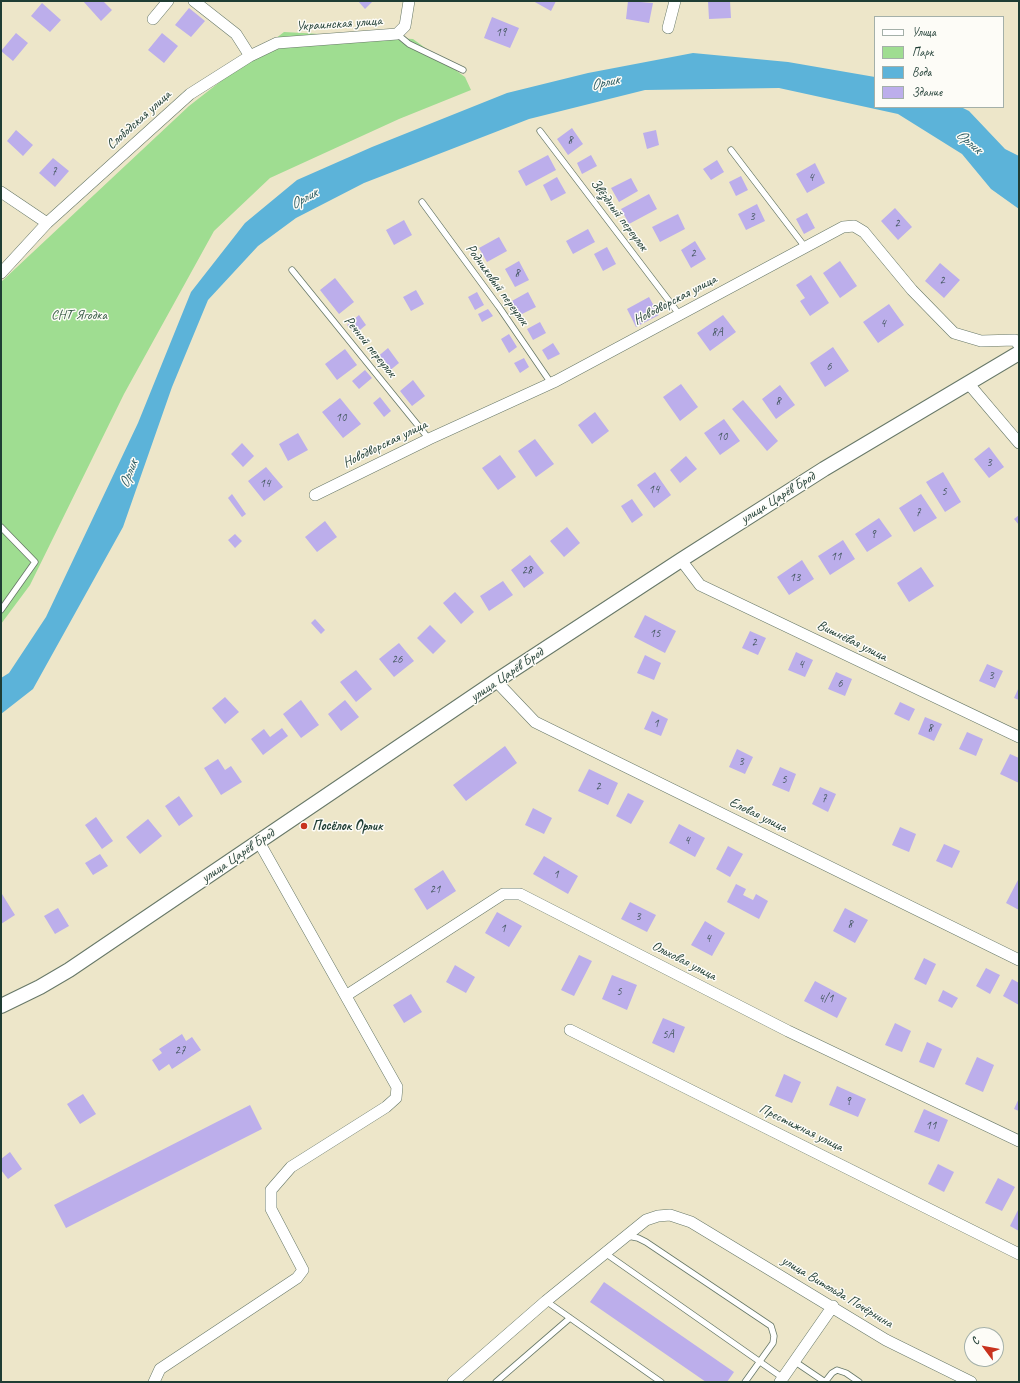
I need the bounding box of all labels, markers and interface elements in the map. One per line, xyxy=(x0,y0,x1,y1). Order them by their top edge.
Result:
street label: Украинская улица xyxy=(296,13,382,35)
legend xyxy=(874,16,1004,108)
text: Улица xyxy=(912,24,936,40)
house number: 19 xyxy=(496,26,506,40)
text: Парк xyxy=(912,44,933,60)
text: Вода xyxy=(912,64,931,80)
water label: Орлик xyxy=(589,71,621,95)
text: Здание xyxy=(912,84,942,100)
street label: Слободская улица xyxy=(103,87,175,153)
water label: Орлик xyxy=(952,126,986,158)
house number: 8 xyxy=(567,134,573,148)
house number: 7 xyxy=(51,165,57,179)
house number: 4 xyxy=(808,171,814,185)
street label: Звёздный переулок xyxy=(586,176,652,254)
water label: Орлик xyxy=(287,184,321,214)
house number: 3 xyxy=(749,210,755,224)
house number: 2 xyxy=(894,217,900,231)
street label: Родниковый переулок xyxy=(462,241,532,329)
house number: 2 xyxy=(690,247,696,261)
house number: 8 xyxy=(514,267,520,281)
street label: Новодворская улица xyxy=(631,271,719,329)
house number: 2 xyxy=(939,274,945,288)
park label: СНТ Ягодка xyxy=(51,307,107,323)
street label: Речной переулок xyxy=(340,313,400,381)
house number: 4 xyxy=(880,317,886,331)
house number: 8А xyxy=(711,326,723,340)
house number: 6 xyxy=(826,360,832,374)
house number: 8 xyxy=(775,395,781,409)
house number: 10 xyxy=(336,411,346,425)
street label: Новодворская улица xyxy=(340,416,430,472)
house number: 10 xyxy=(717,430,727,444)
house number: 3 xyxy=(986,456,992,470)
water label: Орлик xyxy=(115,457,143,491)
street label: улица Царёв Брод xyxy=(738,468,818,528)
house number: 14 xyxy=(260,477,270,491)
house number: 14 xyxy=(649,483,659,497)
house number: 5 xyxy=(941,485,947,499)
house number: 7 xyxy=(915,506,921,520)
house number: 9 xyxy=(870,528,876,542)
house number: 11 xyxy=(831,550,841,564)
house number: 28 xyxy=(522,564,532,578)
house number: 13 xyxy=(790,571,800,585)
street label: Вишнёвая улица xyxy=(814,617,890,665)
house number: 15 xyxy=(650,627,660,641)
house number: 2 xyxy=(751,636,757,650)
street label: улица Царёв Брод xyxy=(467,644,547,706)
house number: 26 xyxy=(392,653,402,667)
house number: 4 xyxy=(798,658,804,672)
house number: 3 xyxy=(988,669,994,683)
house number: 6 xyxy=(837,677,843,691)
house number: 1 xyxy=(653,717,659,731)
house number: 8 xyxy=(927,722,933,736)
house number: 3 xyxy=(738,755,744,769)
house number: 5 xyxy=(781,773,787,787)
house number: 2 xyxy=(595,780,601,794)
house number: 7 xyxy=(821,792,827,806)
street label: Еловая улица xyxy=(726,794,790,836)
place label: Посёлок Орлик xyxy=(312,818,383,834)
marker: Посёлок Орлик xyxy=(299,821,309,831)
street label: улица Царёв Брод xyxy=(198,825,278,887)
house number: 4 xyxy=(684,834,690,848)
house number: 1 xyxy=(553,868,559,882)
house number: 21 xyxy=(430,883,440,897)
house number: 3 xyxy=(635,910,641,924)
house number: 8 xyxy=(847,918,853,932)
house number: 1 xyxy=(500,922,506,936)
house number: 4 xyxy=(705,932,711,946)
street label: Ольховая улица xyxy=(649,938,719,984)
house number: 5 xyxy=(616,985,622,999)
house number: 4/1 xyxy=(819,992,833,1006)
house number: 5А xyxy=(662,1028,674,1042)
house number: 27 xyxy=(175,1044,185,1058)
house number: 9 xyxy=(845,1095,851,1109)
street label: Престижная улица xyxy=(756,1100,846,1156)
house number: 11 xyxy=(926,1119,936,1133)
street label: улица Витольда Почёрнина xyxy=(778,1252,896,1332)
north arrow xyxy=(964,1327,1004,1367)
text: С xyxy=(967,1335,982,1347)

